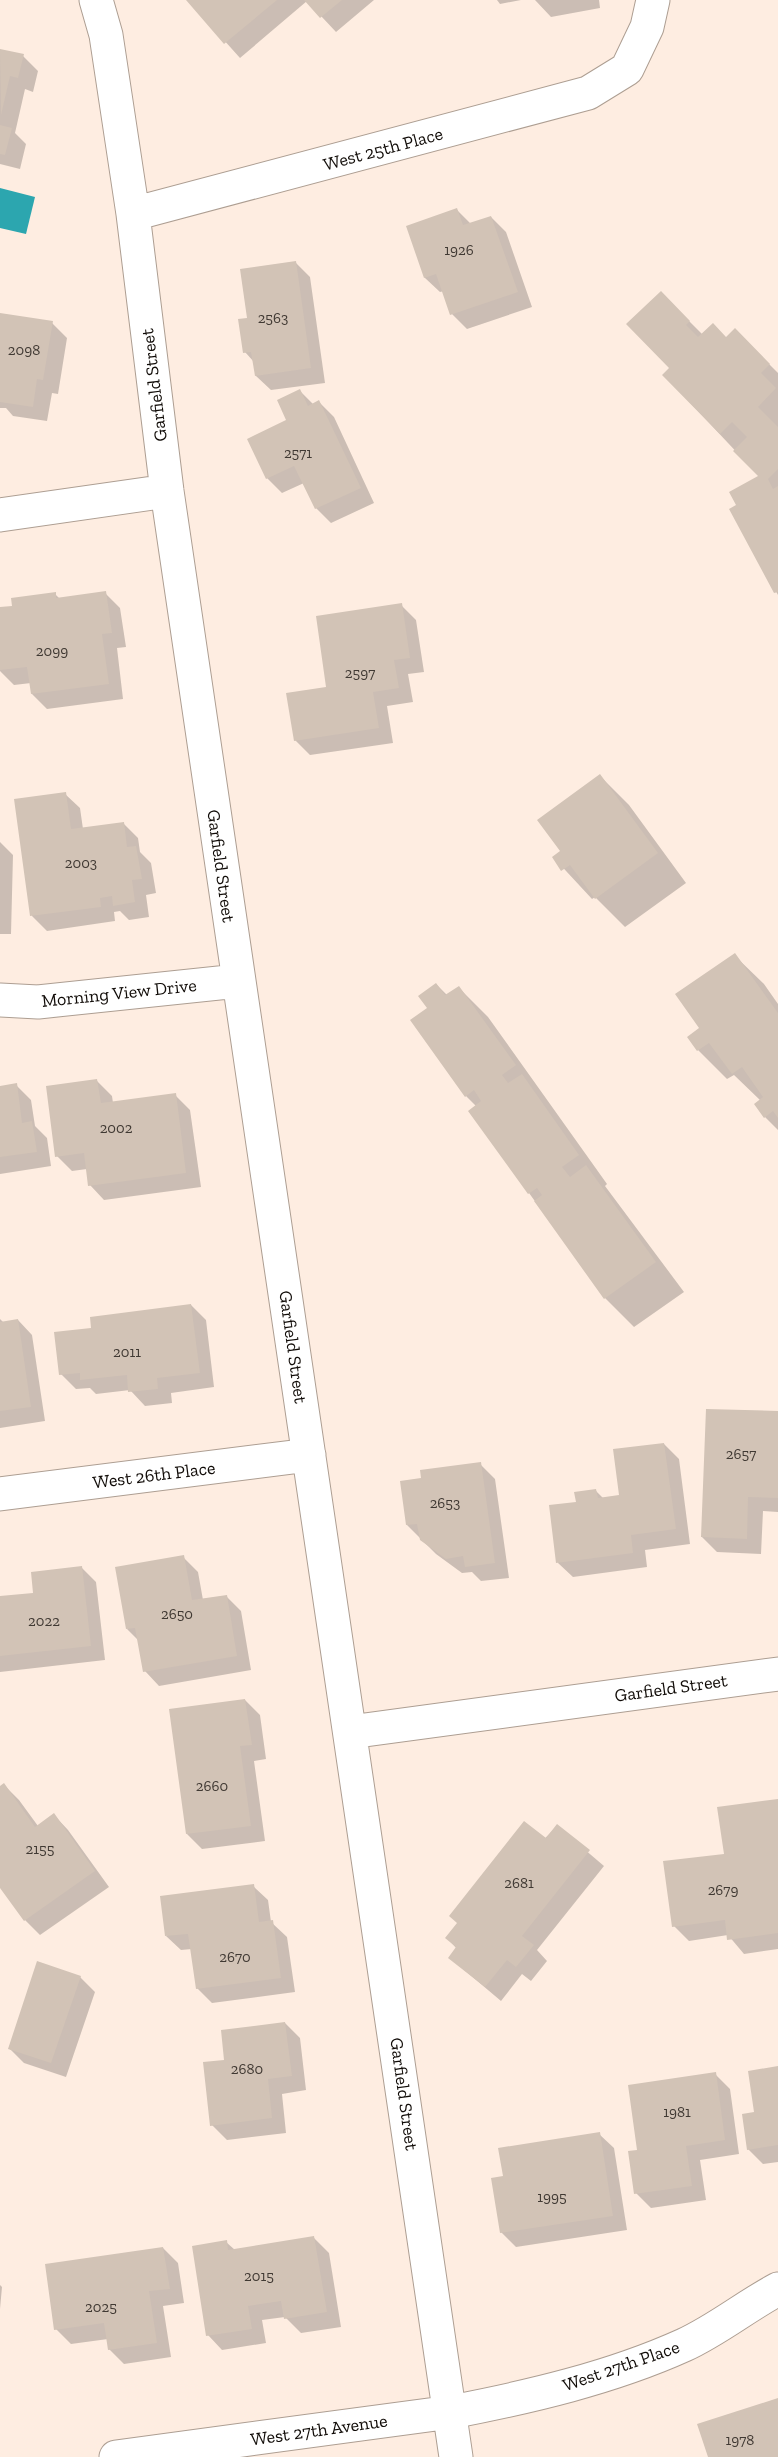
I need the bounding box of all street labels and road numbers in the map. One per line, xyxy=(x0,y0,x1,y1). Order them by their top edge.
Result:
street label: West 25th Place xyxy=(321,122,445,176)
street label: Garfield Street xyxy=(136,327,172,443)
street label: Garfield Street xyxy=(202,808,240,924)
street label: Morning View Drive xyxy=(40,974,198,1012)
street label: Garfield Street xyxy=(274,1289,312,1405)
street label: West 26th Place xyxy=(92,1457,216,1493)
street label: Garfield Street xyxy=(613,1669,729,1707)
street label: Garfield Street xyxy=(385,2036,423,2152)
street label: West 27th Place xyxy=(560,2336,682,2396)
street label: West 27th Avenue xyxy=(249,2410,389,2450)

